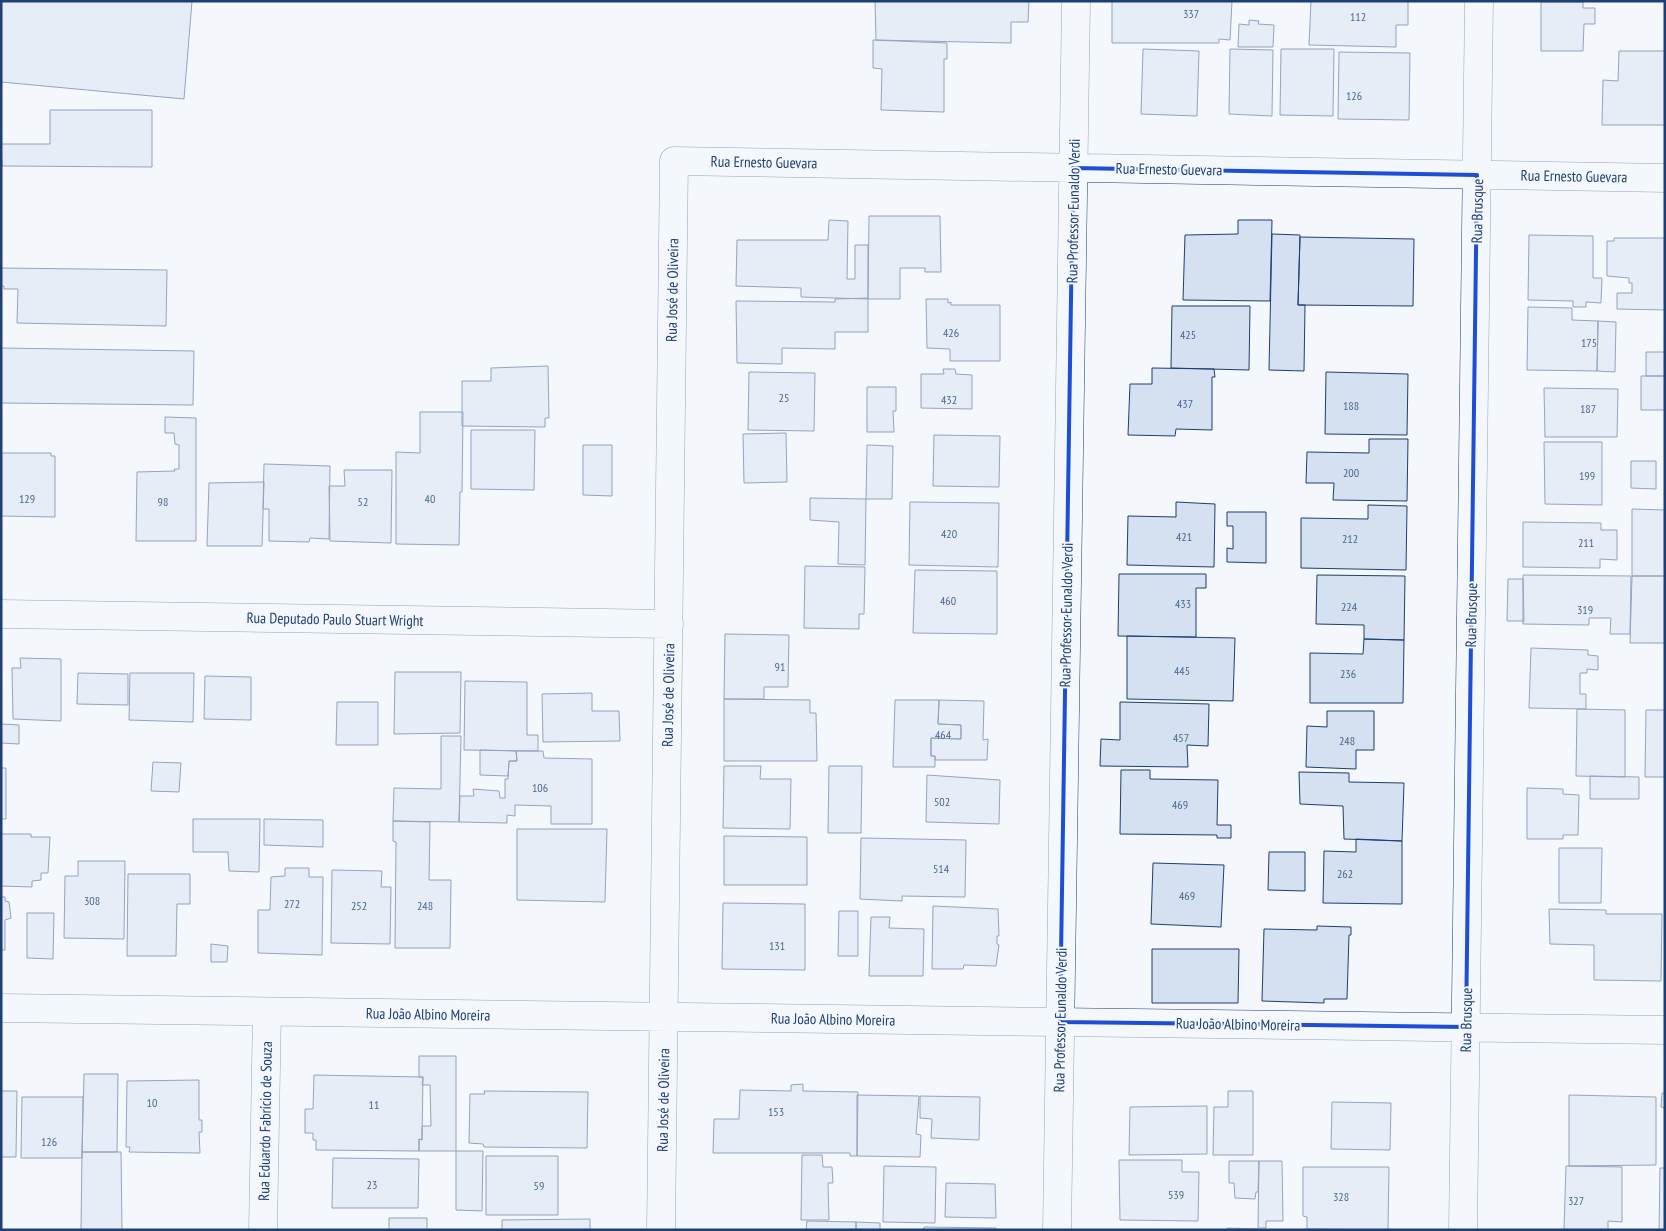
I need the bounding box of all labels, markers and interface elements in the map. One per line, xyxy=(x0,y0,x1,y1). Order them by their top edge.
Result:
house number: 337 xyxy=(1183,6,1199,21)
house number: 112 xyxy=(1350,9,1366,24)
house number: 126 xyxy=(1346,88,1362,103)
street label: Rua Professor Eunaldo Verdi xyxy=(1062,139,1084,283)
street label: Rua Ernesto Guevara xyxy=(710,152,818,172)
street label: Rua Ernesto Guevara xyxy=(1115,159,1223,179)
street label: Rua Ernesto Guevara xyxy=(1520,166,1628,186)
street label: Rua Brusque xyxy=(1467,178,1487,244)
street label: Rua José de Oliveira xyxy=(662,238,682,342)
house number: 426 xyxy=(943,325,959,340)
house number: 425 xyxy=(1180,327,1196,342)
house number: 175 xyxy=(1581,335,1597,350)
house number: 25 xyxy=(779,390,789,405)
house number: 432 xyxy=(941,392,957,407)
house number: 437 xyxy=(1177,396,1193,411)
house number: 188 xyxy=(1343,398,1359,413)
house number: 187 xyxy=(1580,401,1596,416)
house number: 200 xyxy=(1343,465,1359,480)
house number: 199 xyxy=(1579,468,1595,483)
house number: 129 xyxy=(19,491,35,506)
house number: 40 xyxy=(425,491,435,506)
house number: 98 xyxy=(158,494,168,509)
house number: 52 xyxy=(358,494,368,509)
house number: 420 xyxy=(941,526,957,541)
house number: 421 xyxy=(1176,529,1192,544)
house number: 212 xyxy=(1342,531,1358,546)
house number: 211 xyxy=(1578,535,1594,550)
street label: Rua Professor Eunaldo Verdi xyxy=(1055,543,1077,687)
street label: Rua Brusque xyxy=(1461,582,1481,648)
house number: 460 xyxy=(940,593,956,608)
house number: 433 xyxy=(1175,596,1191,611)
house number: 224 xyxy=(1341,599,1358,614)
house number: 319 xyxy=(1577,602,1593,617)
street label: Rua Deputado Paulo Stuart Wright xyxy=(246,608,424,630)
street label: Rua José de Oliveira xyxy=(658,643,678,747)
house number: 91 xyxy=(775,659,785,674)
house number: 445 xyxy=(1174,663,1190,678)
house number: 236 xyxy=(1340,666,1356,681)
house number: 464 xyxy=(935,727,952,742)
house number: 457 xyxy=(1173,730,1189,745)
house number: 248 xyxy=(1339,733,1355,748)
house number: 106 xyxy=(532,780,548,795)
house number: 502 xyxy=(934,794,950,809)
house number: 469 xyxy=(1172,797,1188,812)
house number: 514 xyxy=(933,861,950,876)
house number: 262 xyxy=(1337,866,1353,881)
house number: 469 xyxy=(1179,888,1195,903)
house number: 308 xyxy=(84,893,100,908)
house number: 272 xyxy=(284,896,300,911)
house number: 252 xyxy=(351,898,367,913)
house number: 248 xyxy=(417,898,433,913)
house number: 131 xyxy=(769,938,785,953)
street label: Rua Professor Eunaldo Verdi xyxy=(1049,948,1071,1092)
street label: Rua Brusque xyxy=(1456,987,1476,1053)
street label: Rua João Albino Moreira xyxy=(366,1003,490,1025)
street label: Rua João Albino Moreira xyxy=(771,1008,895,1030)
street label: Rua João Albino Moreira xyxy=(1176,1013,1300,1035)
street label: Rua Eduardo Fabrício de Souza xyxy=(254,1041,276,1201)
street label: Rua José de Oliveira xyxy=(653,1048,673,1152)
house number: 10 xyxy=(147,1095,157,1110)
house number: 11 xyxy=(369,1097,379,1112)
house number: 153 xyxy=(768,1104,784,1119)
house number: 126 xyxy=(41,1134,57,1149)
house number: 23 xyxy=(367,1177,377,1192)
house number: 59 xyxy=(534,1178,544,1193)
house number: 539 xyxy=(1168,1187,1184,1202)
house number: 328 xyxy=(1333,1189,1349,1204)
house number: 327 xyxy=(1568,1193,1584,1208)

